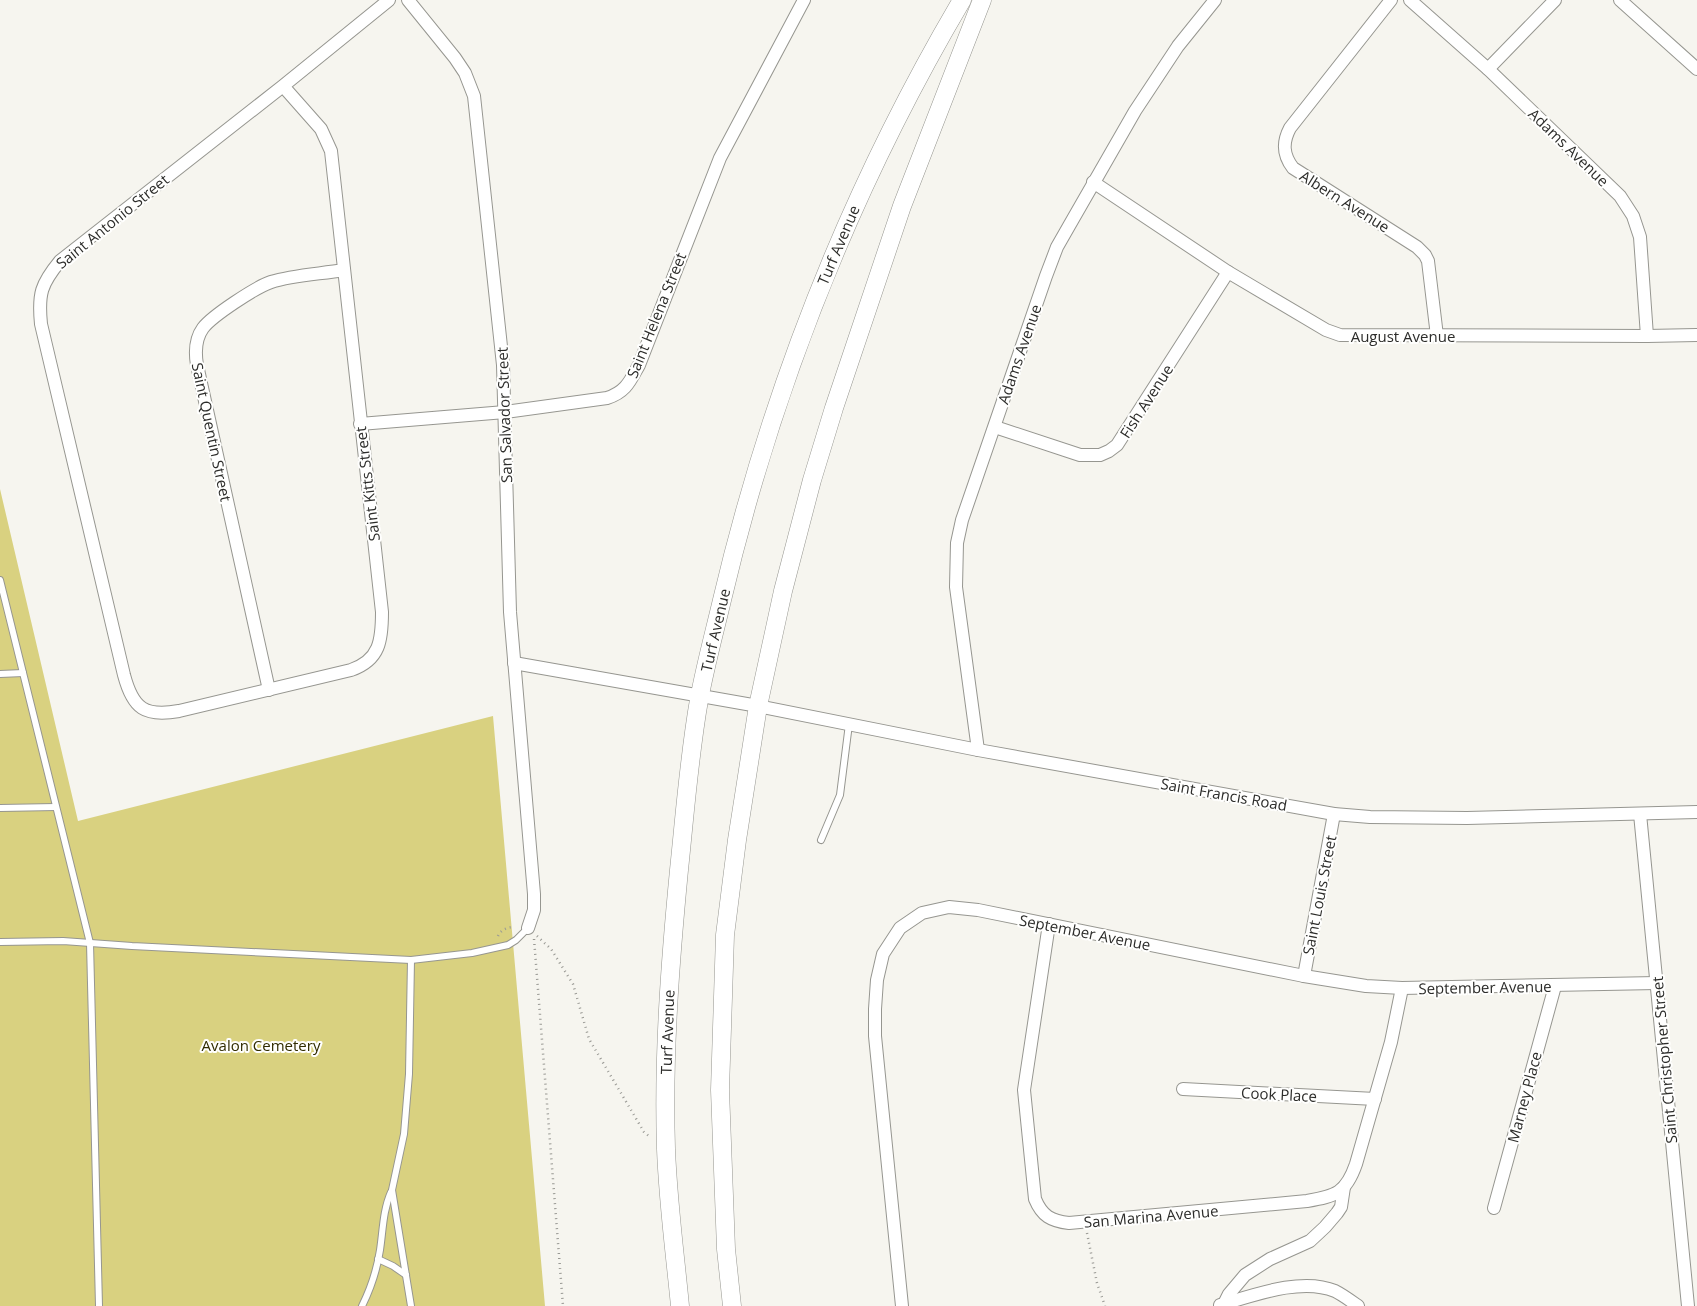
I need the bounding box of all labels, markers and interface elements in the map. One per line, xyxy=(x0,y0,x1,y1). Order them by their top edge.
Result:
street label: Adams Avenue xyxy=(1525,104,1613,190)
street label: Albern Avenue xyxy=(1296,165,1394,237)
street label: Saint Antonio Street xyxy=(51,169,173,273)
street label: Turf Avenue xyxy=(812,202,864,288)
street label: Saint Helena Street xyxy=(622,249,690,381)
street label: Adams Avenue xyxy=(993,302,1045,406)
street label: August Avenue xyxy=(1351,326,1455,346)
street label: San Salvador Street xyxy=(492,347,516,483)
street label: Fish Avenue xyxy=(1115,360,1177,442)
street label: Saint Quentin Street xyxy=(188,361,236,503)
street label: Saint Kitts Street xyxy=(350,426,384,542)
street label: Turf Avenue xyxy=(696,586,734,674)
street label: Saint Francis Road xyxy=(1159,773,1289,815)
street label: Saint Louis Street xyxy=(1298,833,1340,957)
street label: September Avenue xyxy=(1018,909,1152,955)
street label: September Avenue xyxy=(1418,976,1552,998)
street label: Saint Christopher Street xyxy=(1647,976,1681,1144)
street label: Turf Avenue xyxy=(656,989,678,1075)
park label: Avalon Cemetery xyxy=(202,1035,321,1055)
street label: Marney Place xyxy=(1502,1049,1546,1145)
street label: Cook Place xyxy=(1241,1082,1317,1106)
street label: San Marina Avenue xyxy=(1083,1200,1219,1232)

